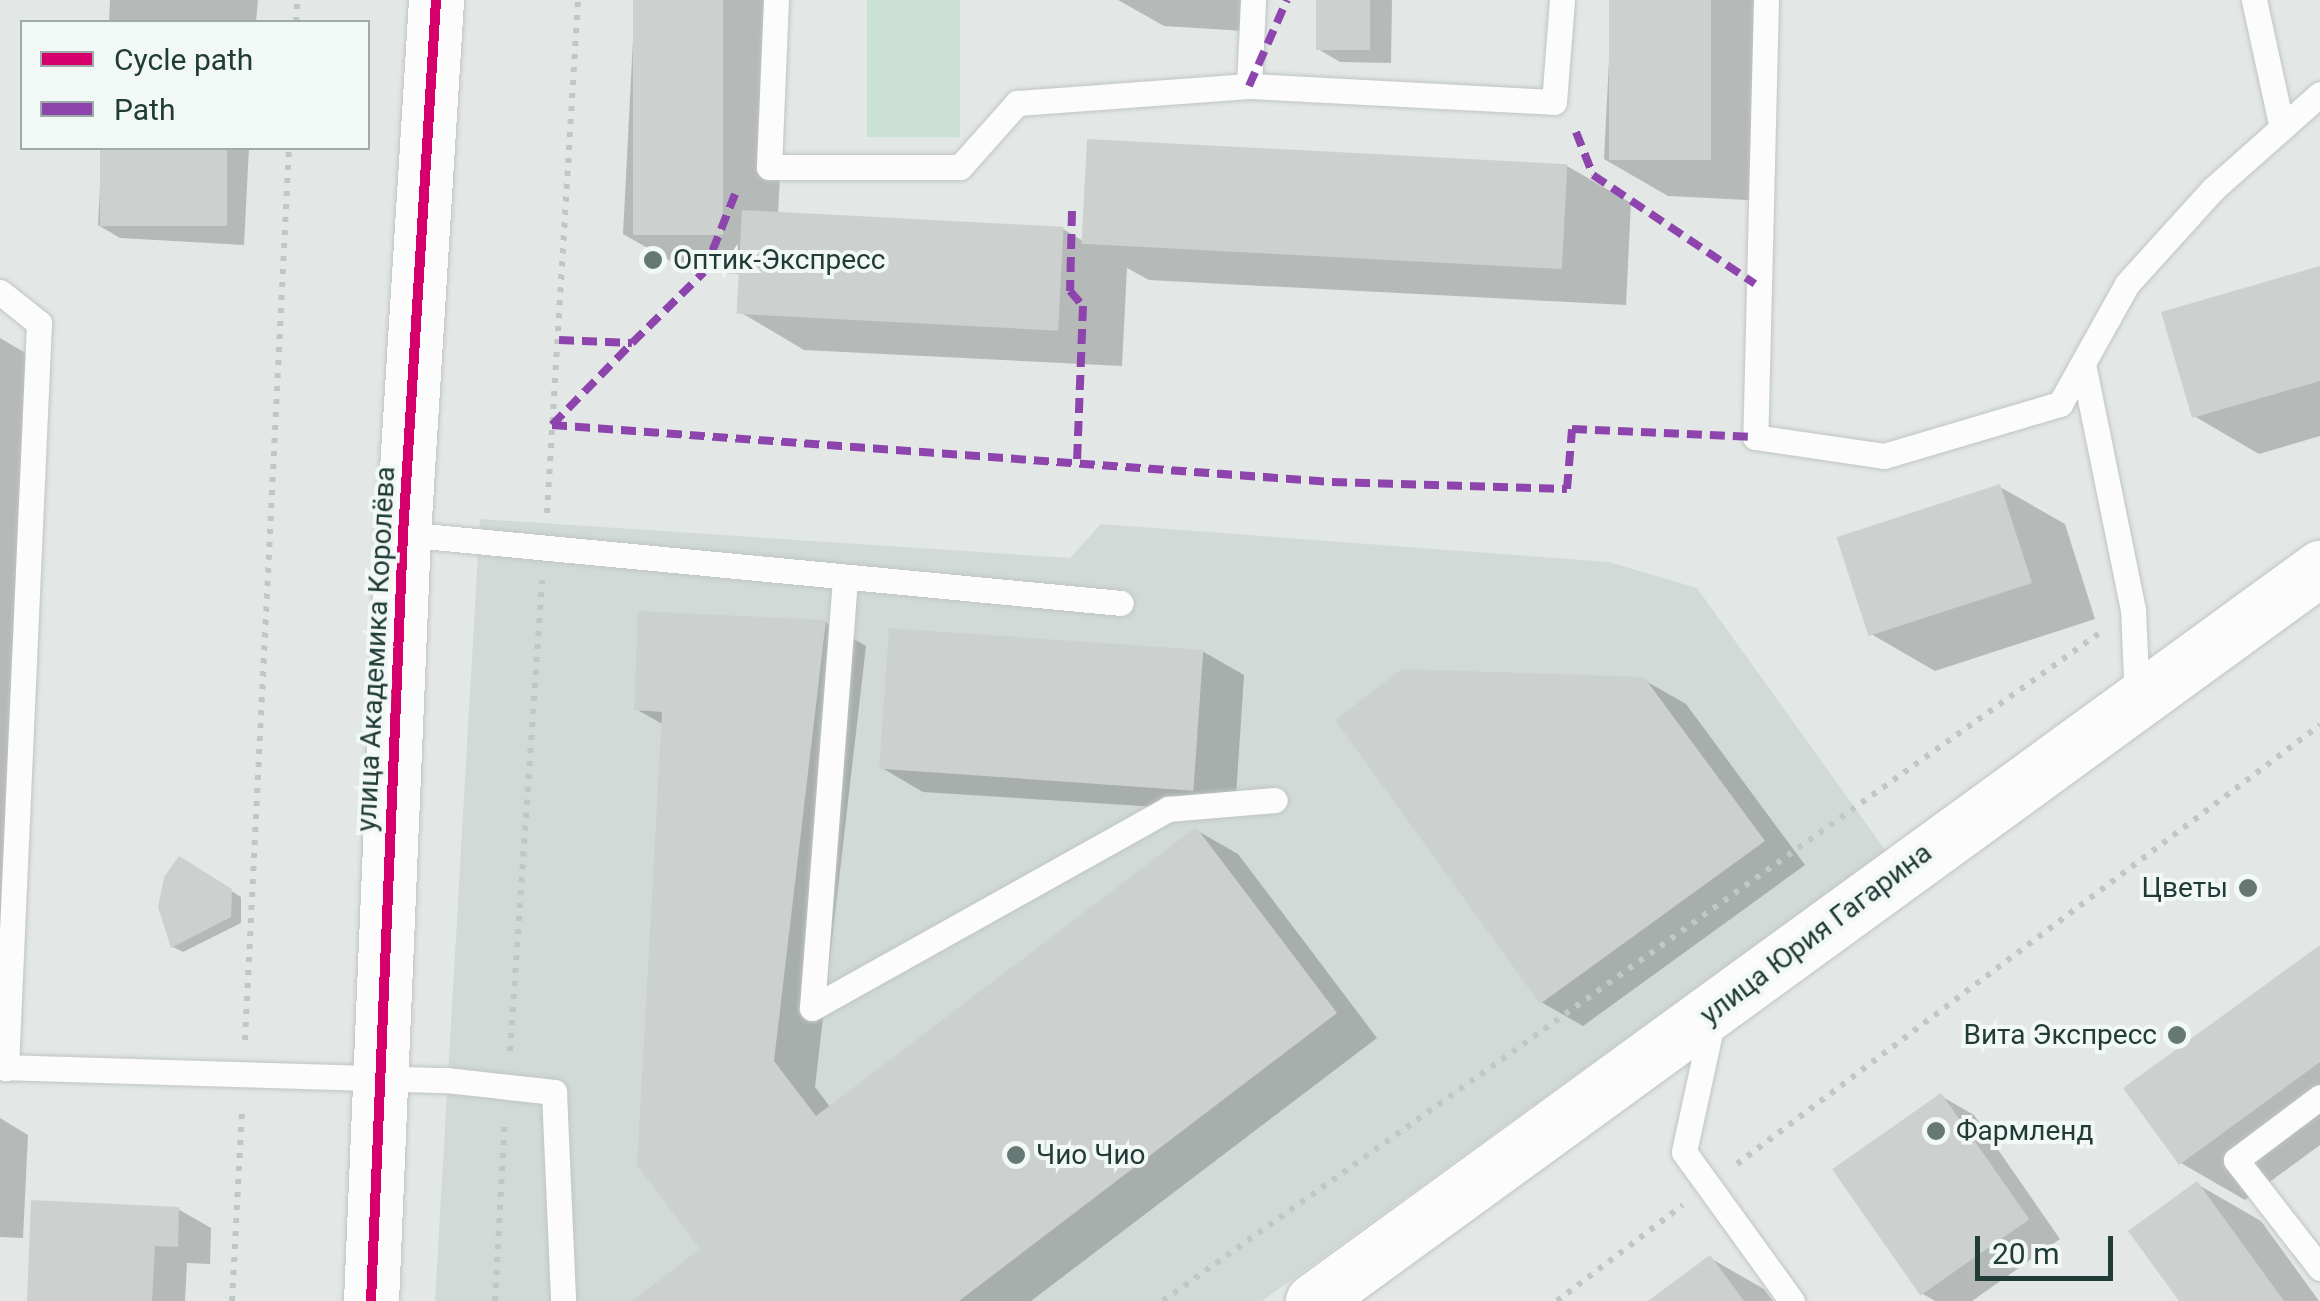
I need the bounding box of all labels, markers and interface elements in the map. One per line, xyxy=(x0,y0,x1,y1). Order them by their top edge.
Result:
legend xyxy=(20,20,370,150)
text: Cycle path xyxy=(114,42,253,77)
text: Path xyxy=(114,92,175,127)
place label: Оптик-Экспресс xyxy=(673,243,885,277)
marker: Оптик-Экспресс xyxy=(642,249,664,271)
street label: улица Академика Королёва xyxy=(350,465,402,833)
street label: улица Юрия Гагарина xyxy=(1694,836,1938,1032)
place label: Цветы xyxy=(2142,871,2228,905)
marker: Цветы xyxy=(2237,877,2259,899)
place label: Вита Экспресс xyxy=(1963,1018,2157,1052)
marker: Вита Экспресс xyxy=(2166,1024,2188,1046)
place label: Фармленд xyxy=(1956,1114,2093,1148)
marker: Фармленд xyxy=(1925,1120,1947,1142)
place label: Чио Чио xyxy=(1036,1138,1146,1172)
marker: Чио Чио xyxy=(1005,1144,1027,1166)
scale bar xyxy=(1980,1216,2118,1278)
text: 20 m xyxy=(1992,1236,2059,1271)

